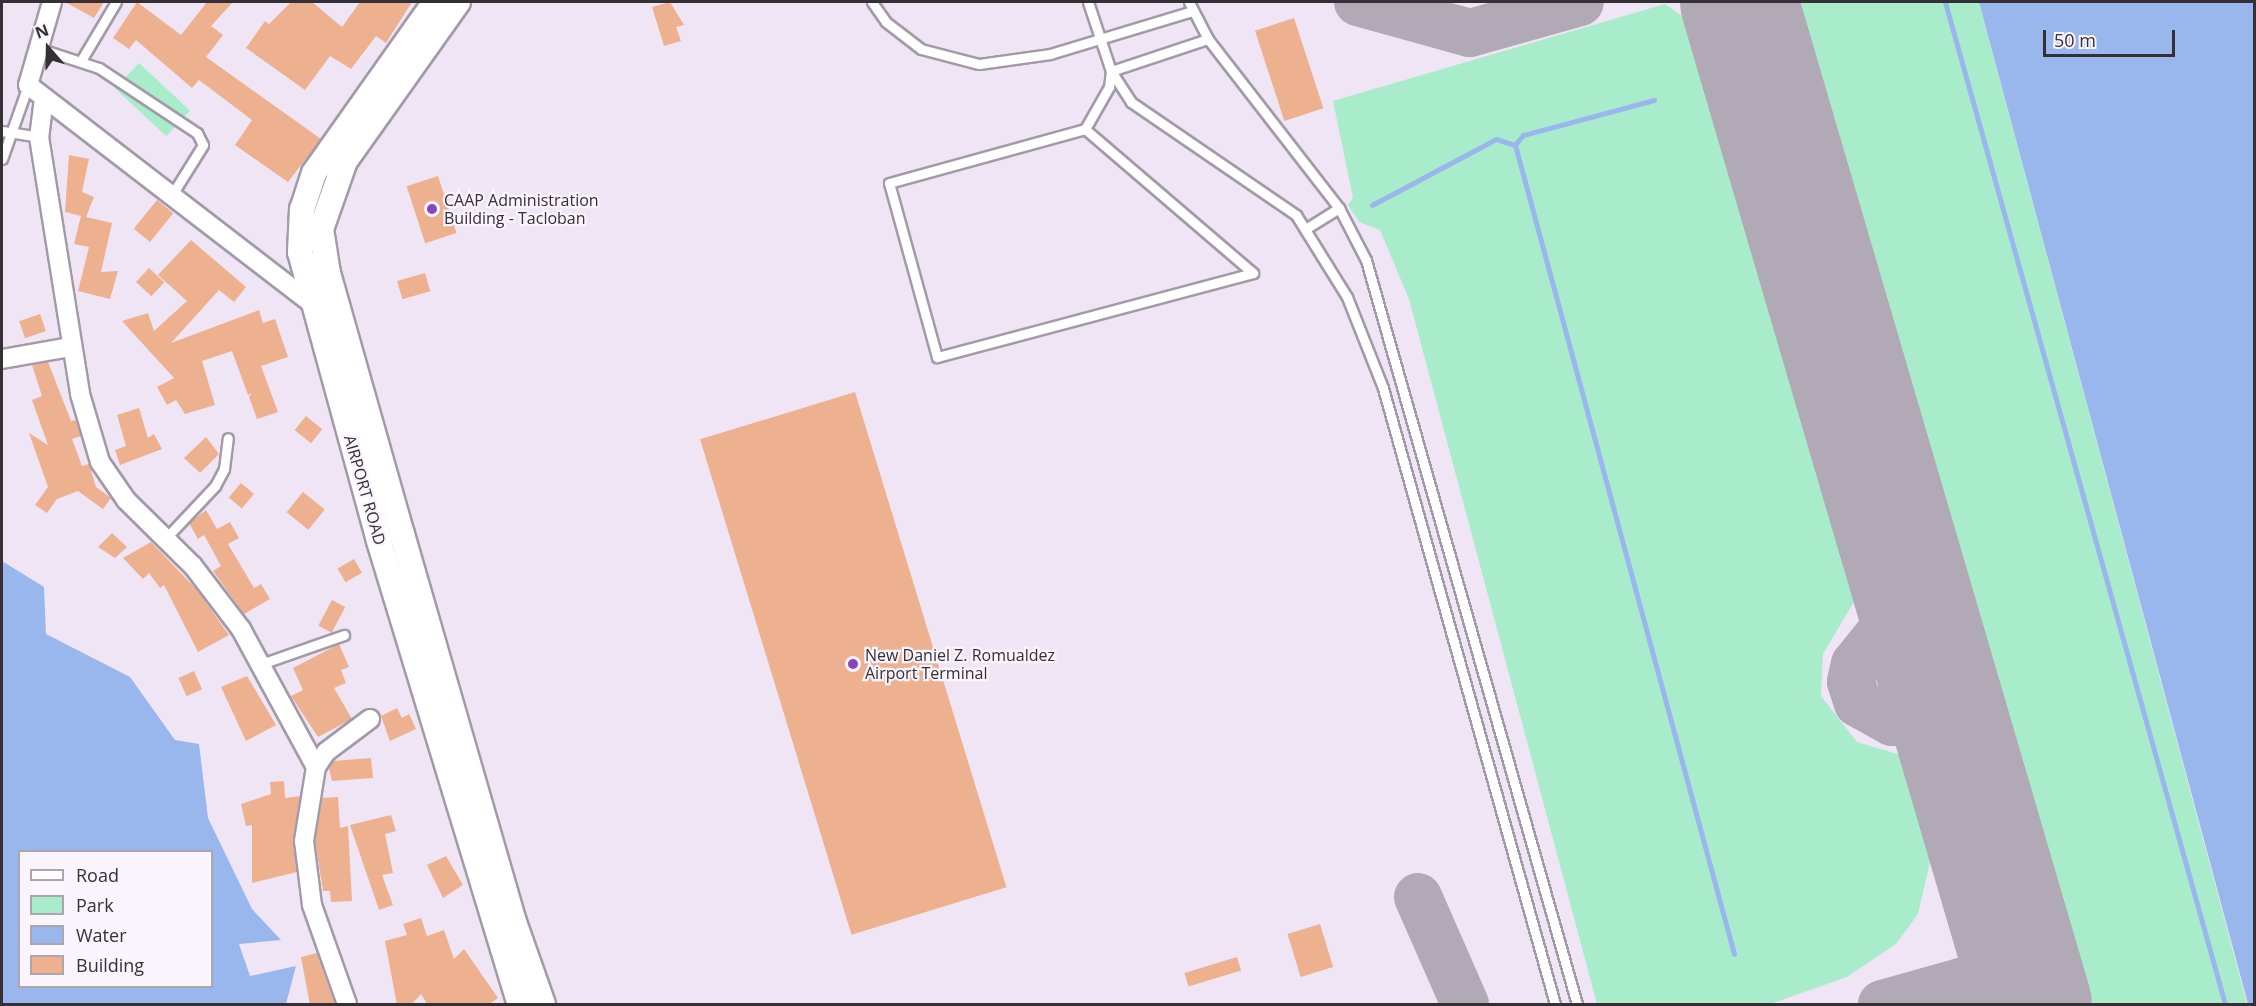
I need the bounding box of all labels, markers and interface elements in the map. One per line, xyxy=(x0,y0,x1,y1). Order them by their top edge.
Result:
north arrow xyxy=(18,18,78,78)
scale bar xyxy=(2046,18,2178,56)
text: N xyxy=(32,19,52,44)
text: 50 m xyxy=(2054,28,2096,52)
place label: CAAP Administration Building - Tacloban xyxy=(444,190,599,228)
marker: CAAP Administration Building - Tacloban xyxy=(425,202,439,216)
street label: AIRPORT ROAD xyxy=(340,433,390,547)
place label: New Daniel Z. Romualdez Airport Terminal xyxy=(865,645,1055,683)
marker: New Daniel Z. Romualdez Airport Terminal xyxy=(846,657,860,671)
legend xyxy=(18,850,213,988)
text: Road xyxy=(76,863,119,887)
text: Park xyxy=(76,893,114,917)
text: Water xyxy=(76,923,127,947)
text: Building xyxy=(76,953,144,977)

